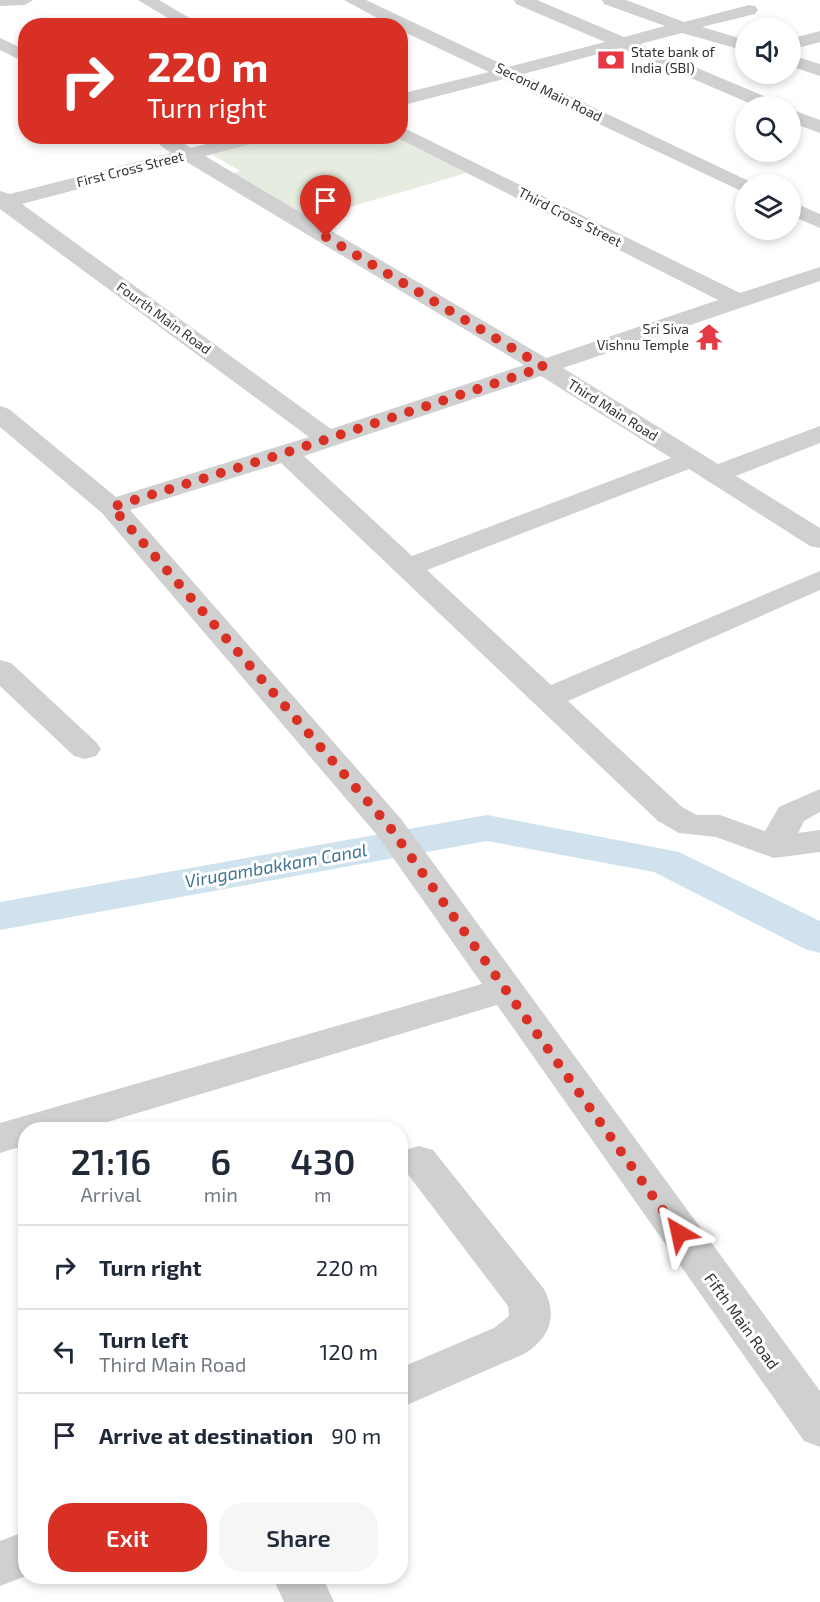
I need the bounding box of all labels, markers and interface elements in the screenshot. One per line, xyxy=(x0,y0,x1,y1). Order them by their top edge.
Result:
map controls xyxy=(735,18,801,240)
button: sound xyxy=(735,18,801,84)
text: 220 m xyxy=(147,40,268,90)
icon: right xyxy=(48,42,126,120)
place label: State bank of India (SBI) xyxy=(631,43,716,76)
bank icon: State bank of India (SBI) xyxy=(596,45,626,75)
street label: Second Main Road xyxy=(493,58,605,125)
text: Turn right xyxy=(147,91,267,123)
button: search xyxy=(735,96,801,162)
street label: First Cross Street xyxy=(75,147,185,190)
button: layers xyxy=(735,174,801,240)
pin xyxy=(300,175,351,237)
street label: Third Cross Street xyxy=(516,183,625,250)
icon: arrive xyxy=(309,184,342,217)
street label: Fourth Main Road xyxy=(114,278,215,358)
place label: Sri Siva Vishnu Temple xyxy=(597,320,689,353)
temple icon: Sri Siva Vishnu Temple xyxy=(694,322,724,352)
street label: Third Main Road xyxy=(565,375,662,444)
water label: Virugambakkam Canal xyxy=(183,838,369,892)
text: 21:16 xyxy=(71,1139,151,1182)
text: 6 xyxy=(210,1139,231,1182)
text: 430 xyxy=(290,1139,355,1182)
text: Arrival xyxy=(80,1182,141,1206)
text: min xyxy=(204,1182,238,1206)
text: m xyxy=(314,1182,332,1206)
position arrow xyxy=(647,1201,711,1265)
icon: right xyxy=(48,1251,81,1284)
text: Turn right xyxy=(99,1254,201,1280)
text: 220 m xyxy=(316,1254,378,1280)
street label: Fifth Main Road xyxy=(701,1269,784,1372)
text: Turn left xyxy=(99,1326,188,1352)
icon: left xyxy=(48,1335,81,1368)
text: 120 m xyxy=(319,1338,378,1364)
text: Third Main Road xyxy=(99,1352,247,1376)
icon: arrive xyxy=(48,1419,81,1452)
text: Arrive at destination xyxy=(99,1422,313,1448)
text: 90 m xyxy=(331,1422,381,1448)
button: Exit xyxy=(48,1503,207,1572)
button: Share xyxy=(219,1503,378,1572)

